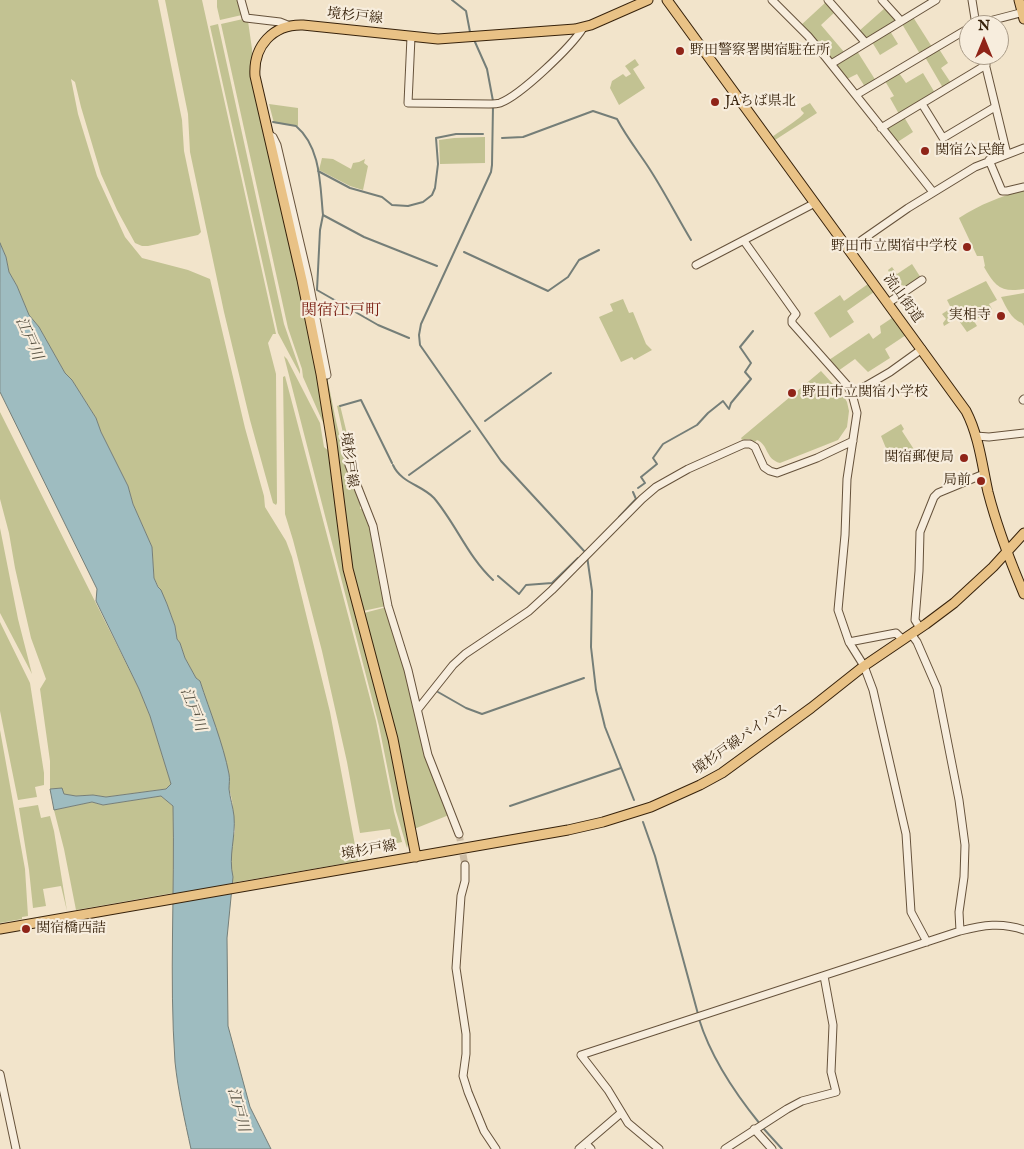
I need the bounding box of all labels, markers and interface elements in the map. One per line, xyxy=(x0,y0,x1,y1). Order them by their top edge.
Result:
street label: 境杉戸線 xyxy=(326,6,384,28)
north arrow xyxy=(959,15,1009,65)
text: N xyxy=(978,17,990,35)
place label: 野田警察署関宿駐在所 xyxy=(690,43,830,59)
marker: 野田警察署関宿駐在所 xyxy=(674,45,686,57)
place label: JAちば県北 xyxy=(725,94,796,110)
marker: JAちば県北 xyxy=(709,96,721,108)
place label: 関宿公民館 xyxy=(935,143,1005,159)
marker: 関宿公民館 xyxy=(919,145,931,157)
place label: 野田市立関宿中学校 xyxy=(831,239,957,255)
marker: 野田市立関宿中学校 xyxy=(961,241,973,253)
street label: 流山街道 xyxy=(879,271,925,327)
district label: 関宿江戸町 xyxy=(301,302,381,322)
place label: 実相寺 xyxy=(949,308,991,324)
marker: 実相寺 xyxy=(995,310,1007,322)
water label: 江戸川 xyxy=(11,315,45,363)
place label: 野田市立関宿小学校 xyxy=(802,385,928,401)
marker: 野田市立関宿小学校 xyxy=(786,387,798,399)
street label: 境杉戸線 xyxy=(336,431,360,489)
place label: 関宿郵便局 xyxy=(884,450,954,466)
marker: 関宿郵便局 xyxy=(958,452,970,464)
place label: 局前 xyxy=(943,473,971,489)
marker: 局前 xyxy=(975,475,987,487)
water label: 江戸川 xyxy=(176,686,208,734)
street label: 境杉戸線バイパス xyxy=(690,701,792,779)
street label: 境杉戸線 xyxy=(340,838,398,864)
place label: 関宿橋西詰 xyxy=(36,921,106,937)
marker: 関宿橋西詰 xyxy=(20,923,32,935)
water label: 江戸川 xyxy=(222,1086,252,1134)

